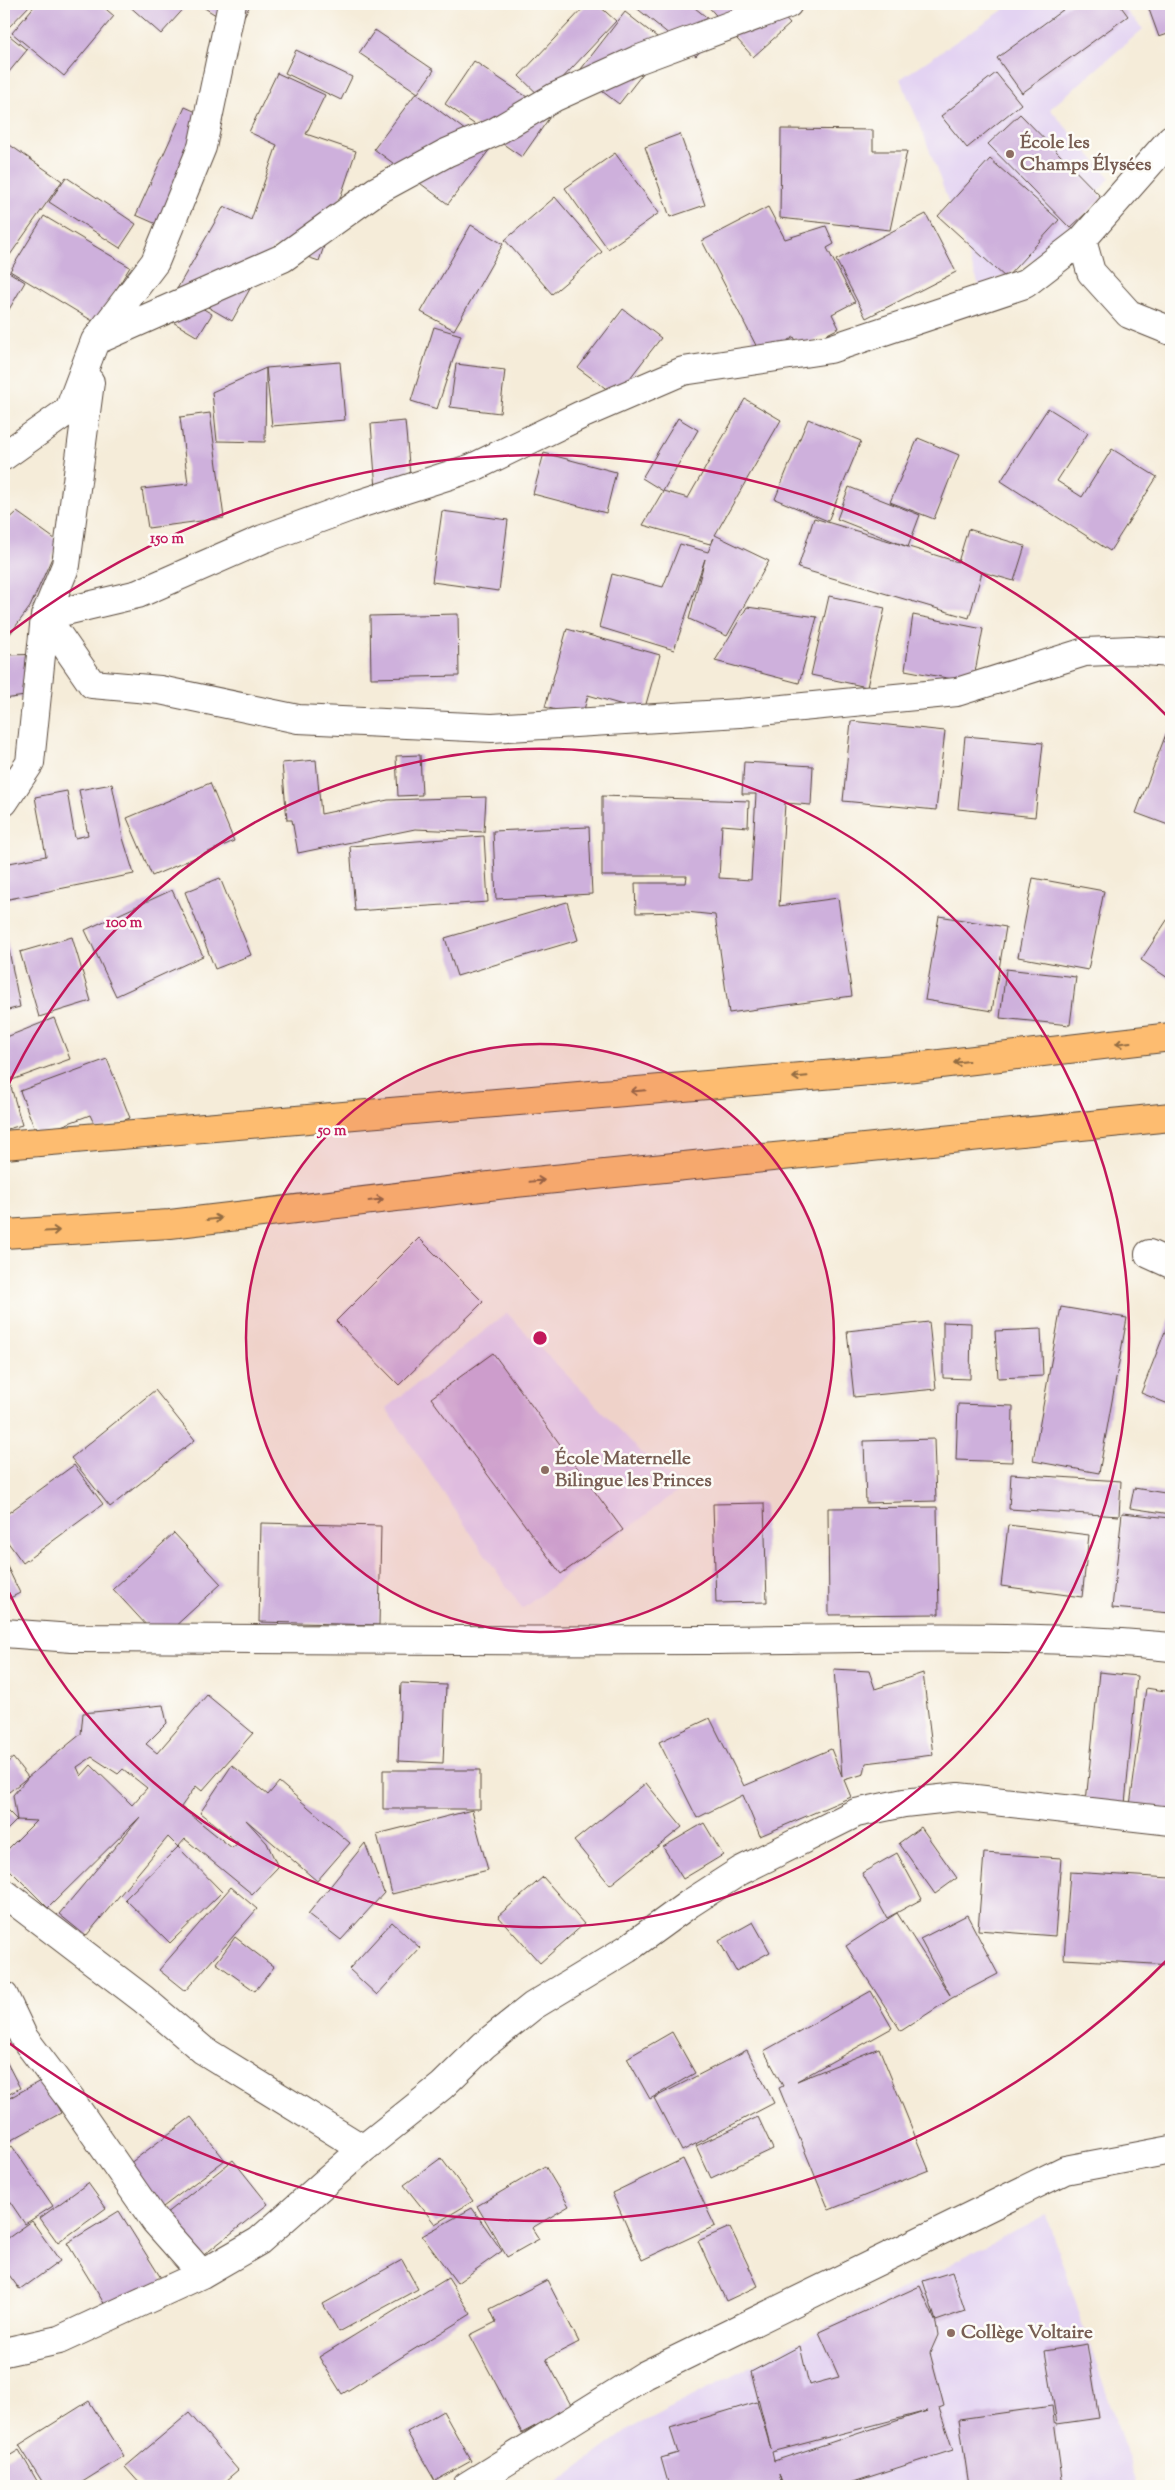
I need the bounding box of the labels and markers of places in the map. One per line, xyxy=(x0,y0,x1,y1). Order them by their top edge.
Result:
place label: École les Champs Élysées xyxy=(1020,130,1152,179)
marker: École les Champs Élysées xyxy=(1004,148,1016,160)
centre of rings xyxy=(531,1329,549,1347)
place label: École Maternelle Bilingue les Princes xyxy=(555,1446,712,1495)
marker: École Maternelle Bilingue les Princes xyxy=(539,1464,551,1476)
place label: Collège Voltaire xyxy=(961,2320,1093,2347)
marker: Collège Voltaire xyxy=(945,2327,957,2339)

